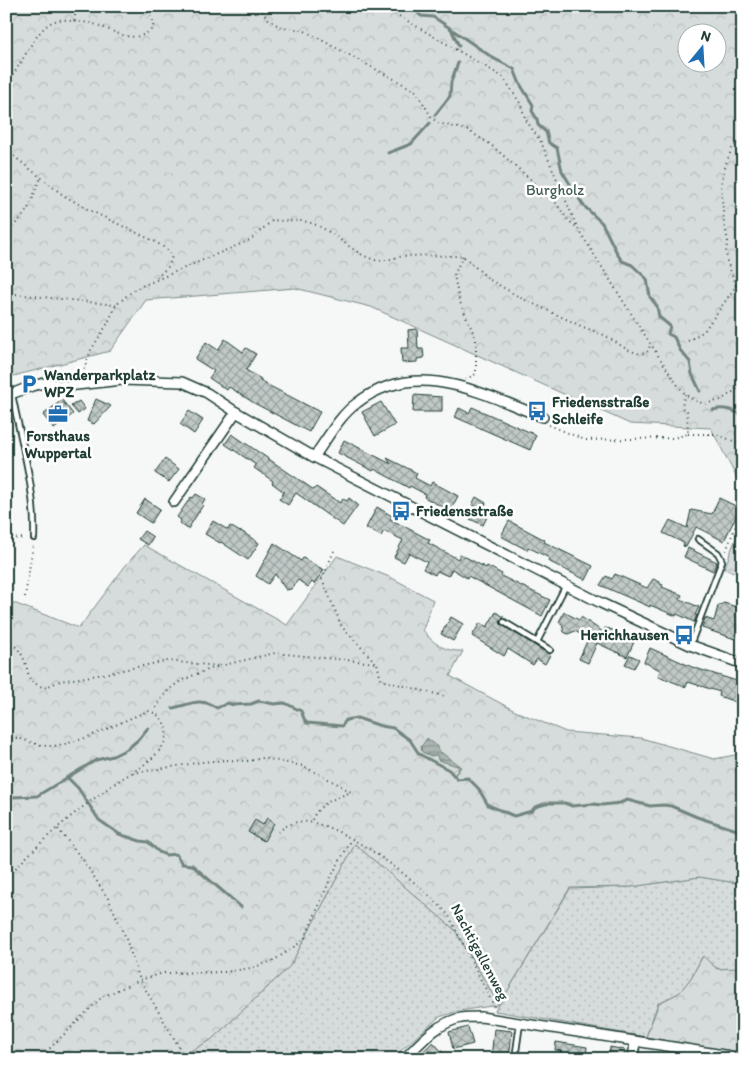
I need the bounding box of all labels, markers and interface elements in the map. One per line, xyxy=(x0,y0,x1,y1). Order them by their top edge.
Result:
north arrow xyxy=(676,22,726,72)
text: N xyxy=(699,27,713,46)
park label: Burgholz xyxy=(526,181,584,199)
place label: Wanderparkplatz WPZ xyxy=(44,366,156,401)
parking icon: Wanderparkplatz WPZ xyxy=(18,373,40,395)
place label: Friedensstraße Schleife xyxy=(552,393,649,428)
bus stop icon: Friedensstraße Schleife xyxy=(526,400,548,422)
office icon: Forsthaus Wuppertal xyxy=(47,403,69,425)
place label: Forsthaus Wuppertal xyxy=(24,427,92,463)
bus stop icon: Friedensstraße xyxy=(390,500,412,522)
place label: Friedensstraße xyxy=(416,502,513,520)
bus stop icon: Herichhausen xyxy=(673,624,695,646)
place label: Herichhausen xyxy=(580,626,669,644)
street label: Nachtigallenweg xyxy=(447,901,513,1004)

